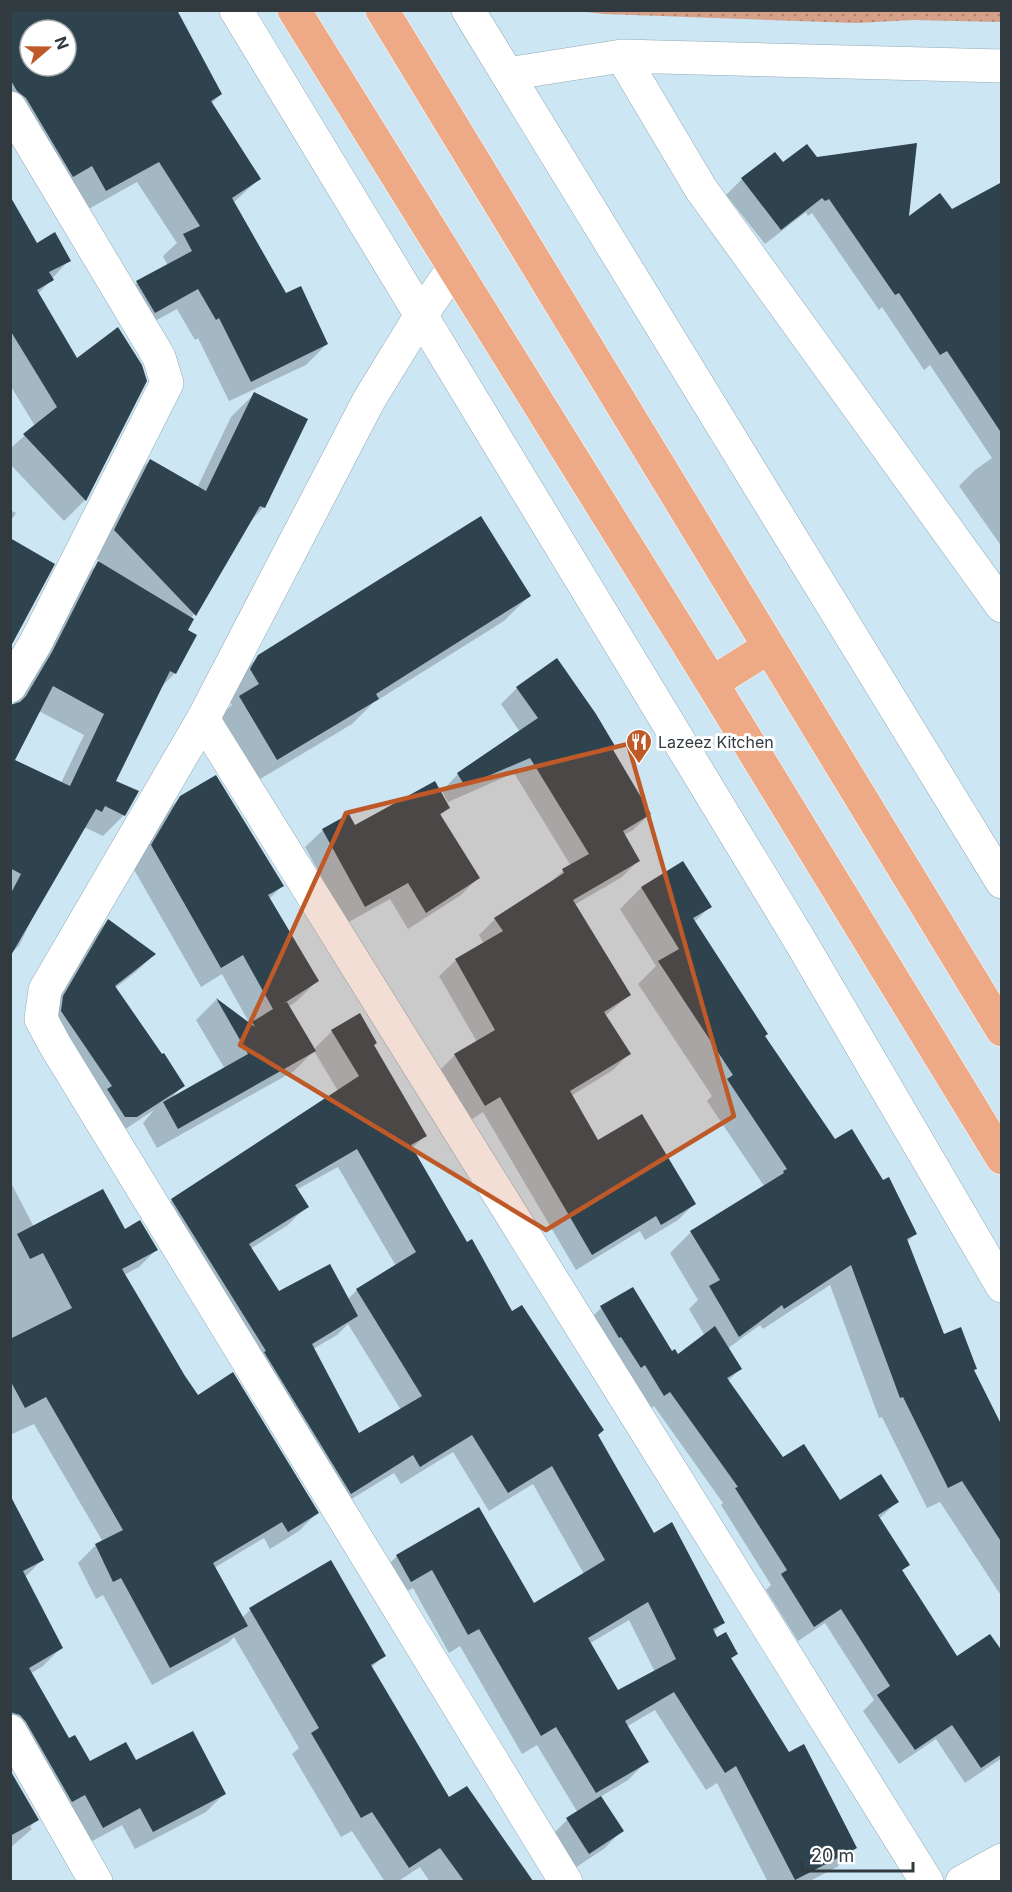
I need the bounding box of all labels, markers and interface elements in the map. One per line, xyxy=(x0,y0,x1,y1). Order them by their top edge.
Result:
north arrow xyxy=(18,18,78,78)
text: N xyxy=(51,34,74,52)
restaurant icon: Lazeez Kitchen xyxy=(624,727,654,765)
place label: Lazeez Kitchen xyxy=(658,732,774,752)
scale bar xyxy=(802,1835,913,1873)
text: 20 m xyxy=(811,1845,854,1866)

